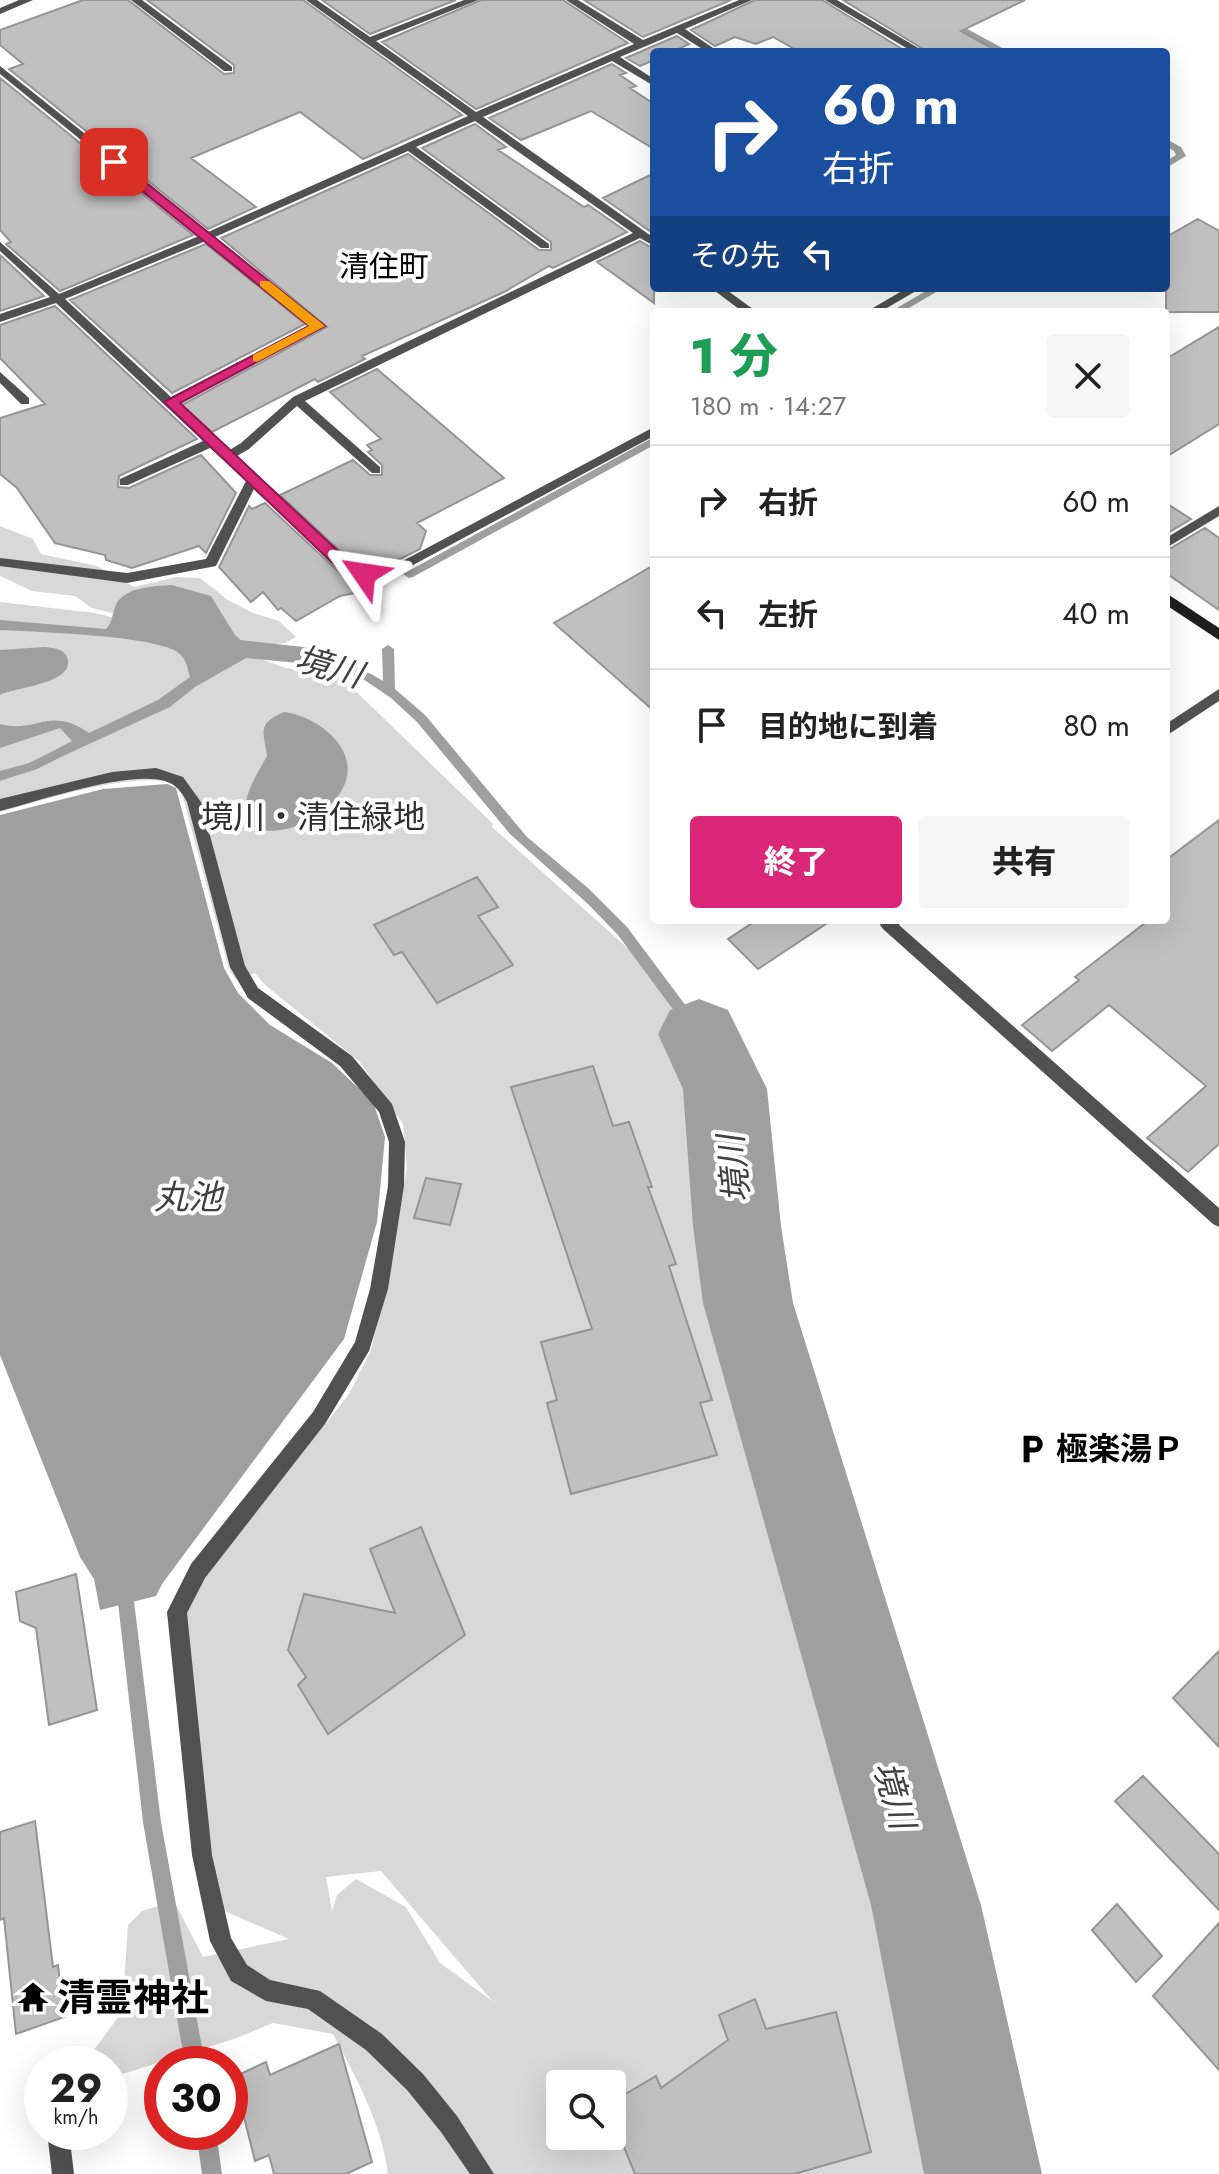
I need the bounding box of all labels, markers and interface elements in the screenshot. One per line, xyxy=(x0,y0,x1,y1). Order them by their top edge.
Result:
text: 60 m xyxy=(822,64,959,145)
icon: right xyxy=(690,80,794,184)
pin xyxy=(80,128,148,196)
icon: arrive xyxy=(92,140,136,184)
text: 右折 xyxy=(822,142,894,194)
icon: left xyxy=(796,232,840,276)
text: その先 xyxy=(690,234,780,277)
district label: 清住町 xyxy=(339,245,429,288)
text: 1 分 xyxy=(690,322,778,391)
button: close xyxy=(1046,334,1130,418)
text: 180 m · 14:27 xyxy=(690,387,846,425)
icon: right xyxy=(690,479,734,523)
text: 60 m xyxy=(1062,480,1130,523)
text: 右折 xyxy=(758,481,818,524)
position arrow xyxy=(322,532,406,616)
icon: left xyxy=(690,591,734,635)
text: 40 m xyxy=(1062,592,1130,635)
text: 左折 xyxy=(758,593,818,636)
water label: 境川 xyxy=(290,634,371,701)
icon: arrive xyxy=(690,703,734,747)
text: 80 m xyxy=(1063,704,1130,747)
text: 目的地に到着 xyxy=(758,705,938,748)
park label: 境川・清住緑地 xyxy=(201,794,425,840)
button: 終了 xyxy=(690,816,902,908)
button: 共有 xyxy=(918,816,1130,908)
water label: 境川 xyxy=(706,1130,762,1205)
water label: 丸池 xyxy=(154,1173,225,1222)
place label: 極楽湯Ｐ xyxy=(1056,1426,1184,1472)
parking icon: 極楽湯Ｐ xyxy=(1015,1432,1049,1466)
water label: 境川 xyxy=(861,1756,928,1837)
place label: 清霊神社 xyxy=(57,1970,209,2025)
temple icon: 清霊神社 xyxy=(16,1980,50,2014)
speed limit sign: 30 xyxy=(144,2046,248,2150)
text: 29 xyxy=(50,2059,103,2117)
map controls xyxy=(546,2070,626,2150)
button: search xyxy=(546,2070,626,2150)
text: km/h xyxy=(53,2103,99,2132)

